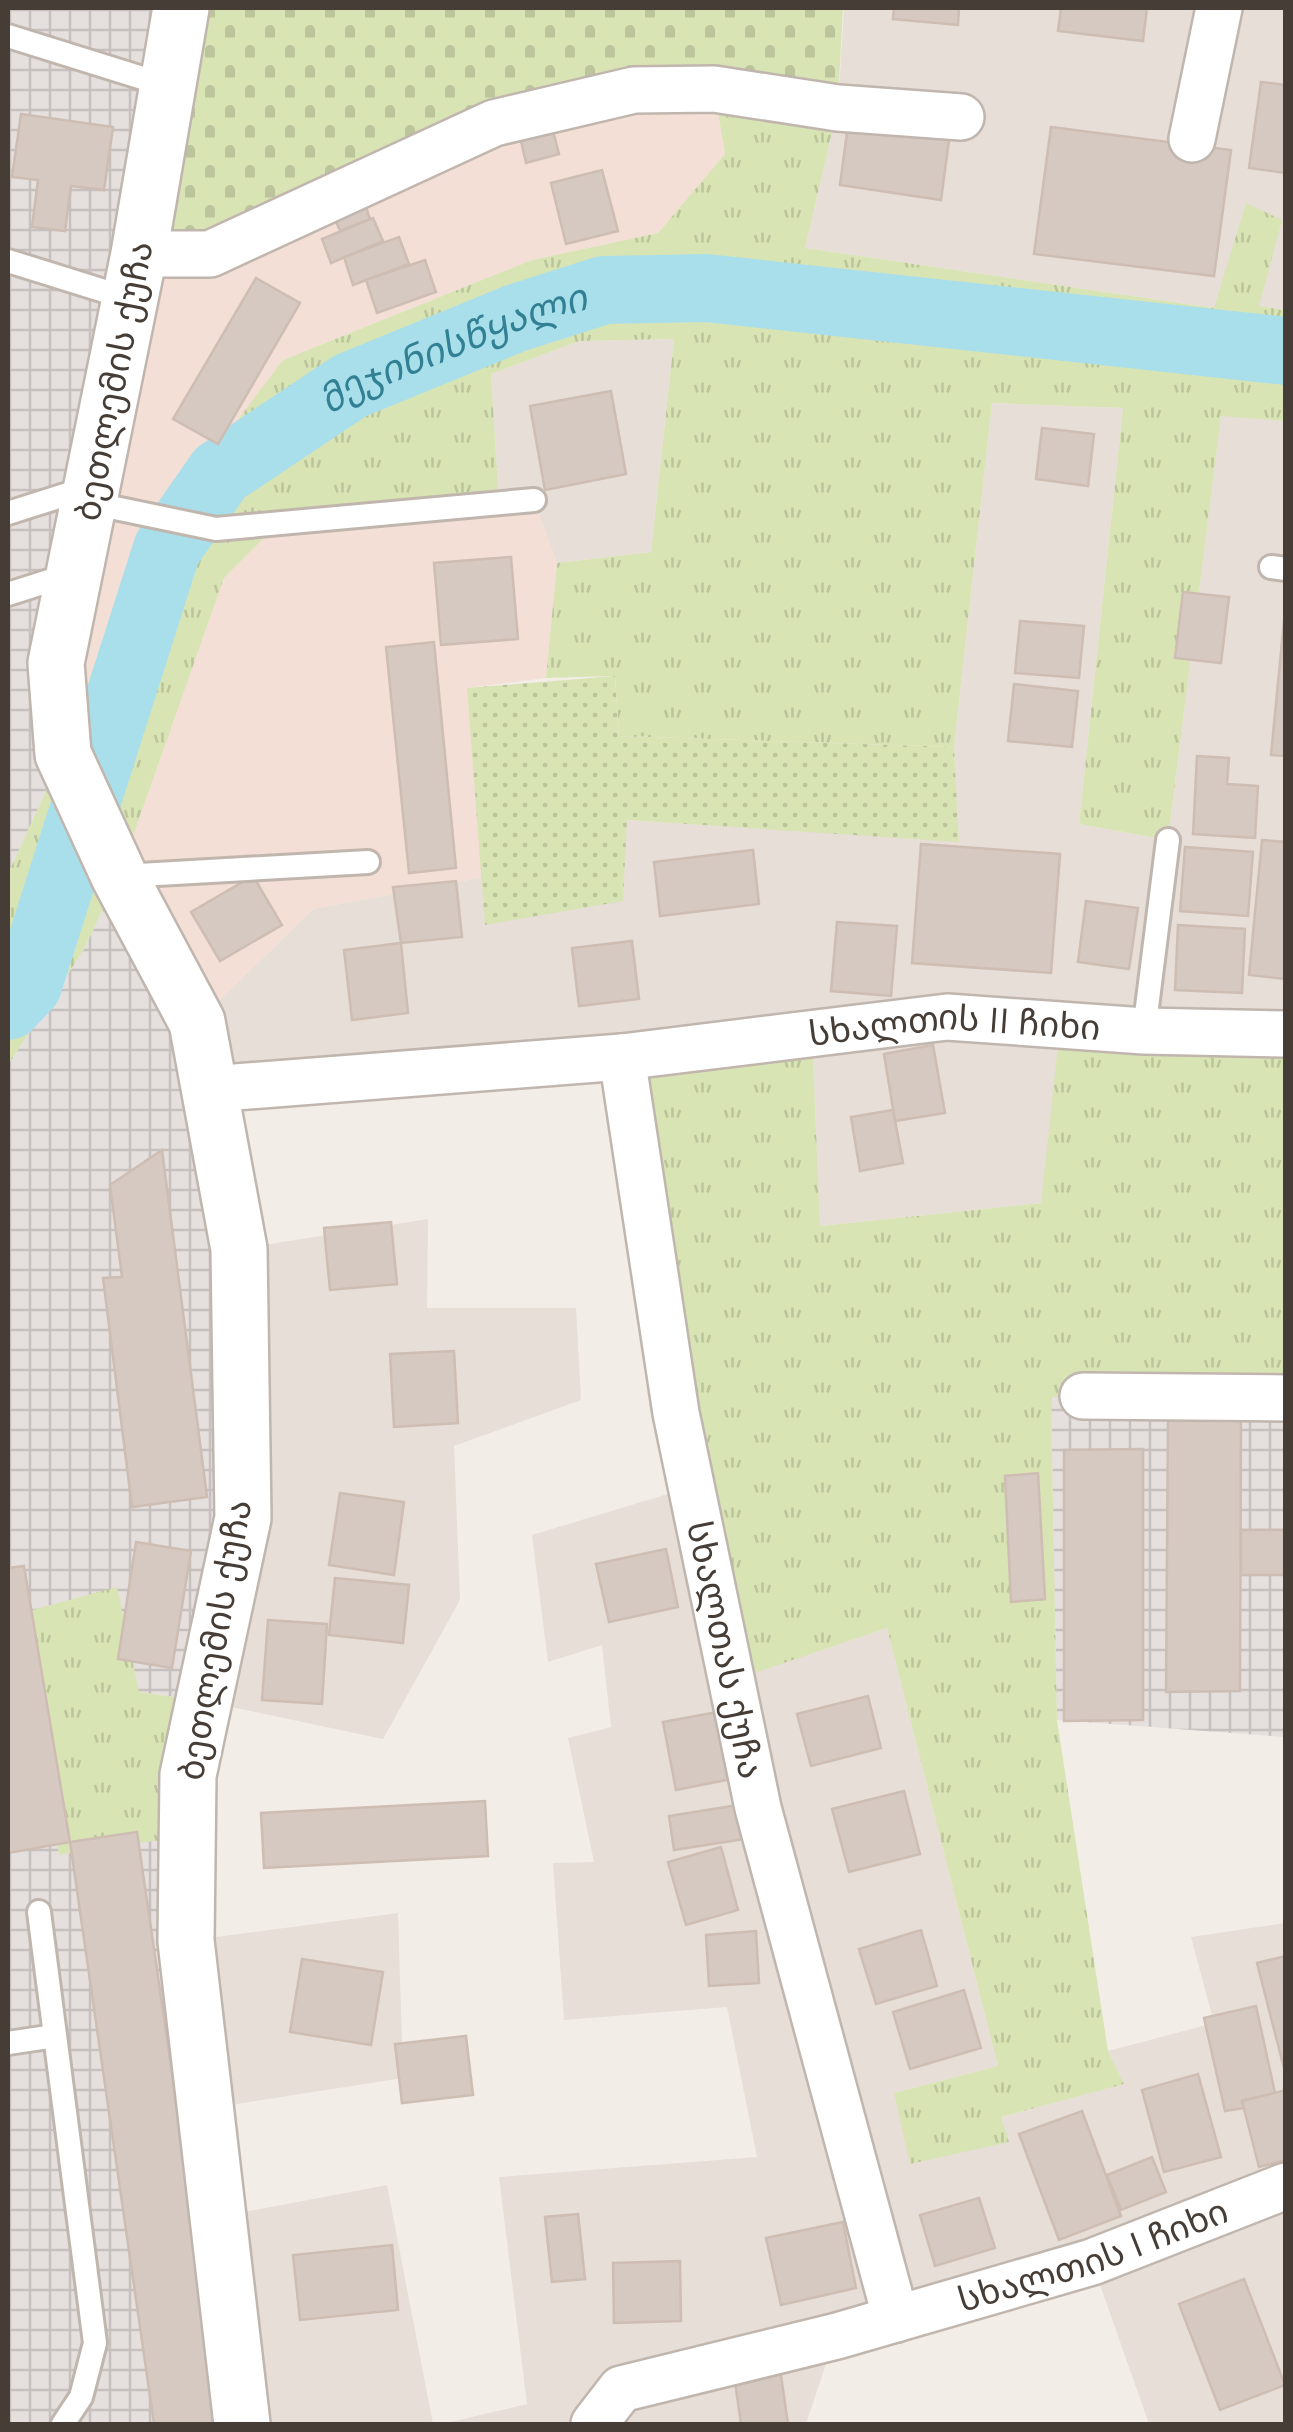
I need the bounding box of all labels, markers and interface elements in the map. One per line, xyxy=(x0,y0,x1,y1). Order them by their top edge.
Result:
street label: ბეთლემის ქუჩა xyxy=(63,237,163,525)
water label: მეჯინისწყალი xyxy=(308,271,594,424)
street label: სხალთის II ჩიხი xyxy=(806,992,1102,1056)
street label: ბეთლემის ქუჩა xyxy=(167,1496,261,1784)
street label: სხალთას ქუჩა xyxy=(677,1517,775,1783)
street label: სხალთის I ჩიხი xyxy=(952,2187,1234,2322)

